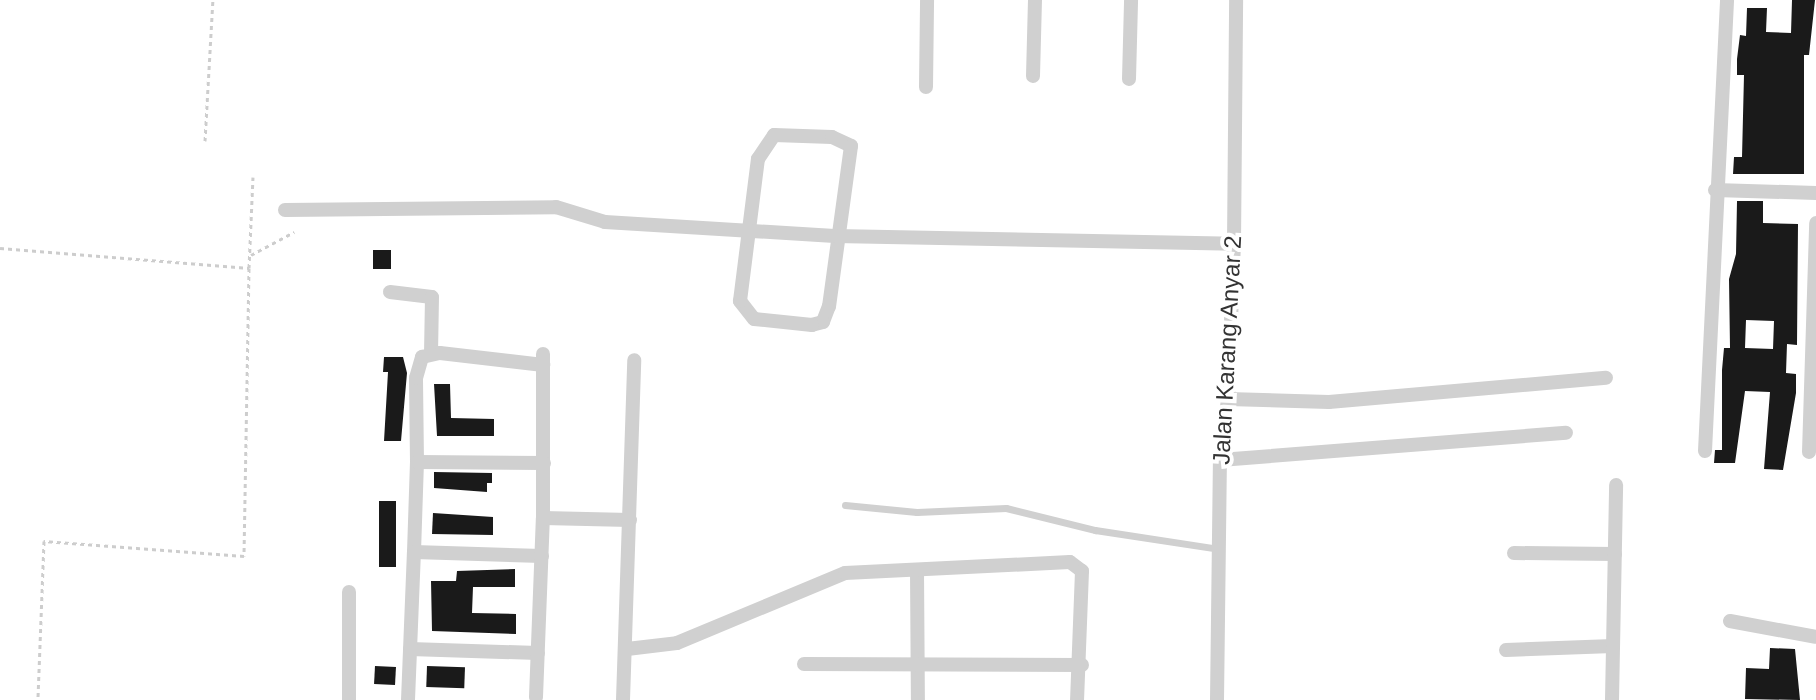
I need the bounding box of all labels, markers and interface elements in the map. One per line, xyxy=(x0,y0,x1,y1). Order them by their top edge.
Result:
street label: Jalan Karang Anyar 2 xyxy=(1207,234,1247,466)

